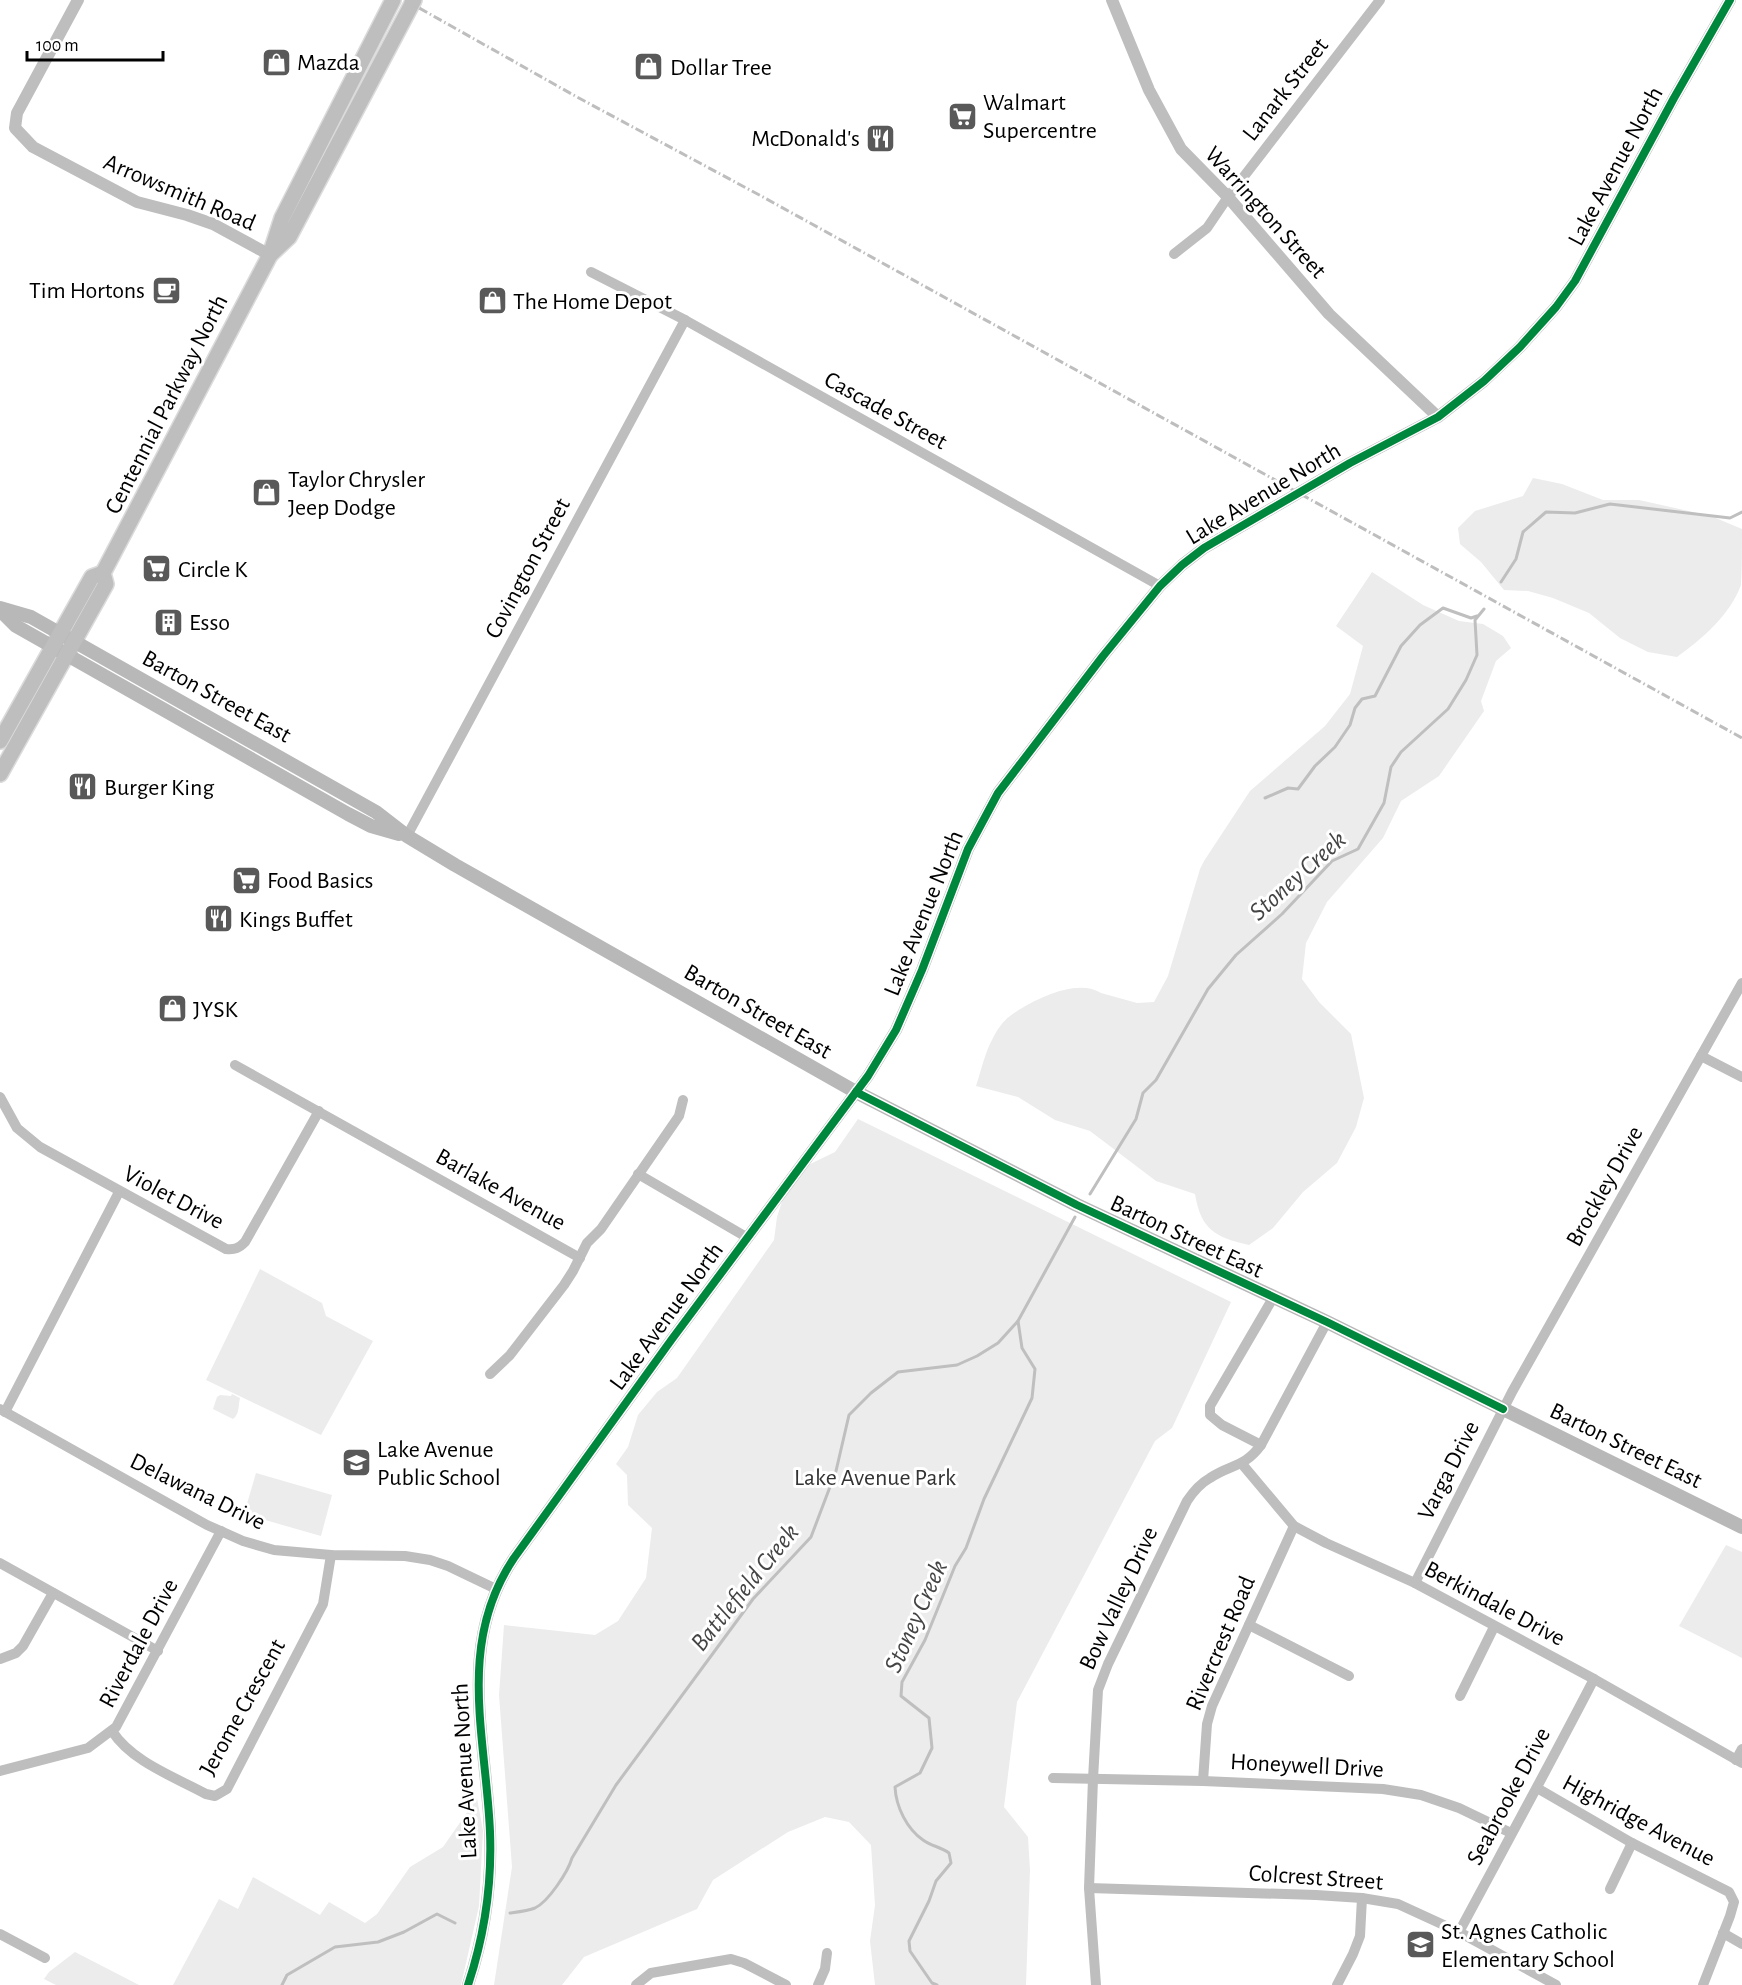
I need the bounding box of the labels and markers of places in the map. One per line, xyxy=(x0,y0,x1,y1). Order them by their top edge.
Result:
shop icon: Mazda xyxy=(260,46,292,78)
place label: Mazda xyxy=(297,51,360,75)
shop icon: Dollar Tree xyxy=(633,51,665,83)
place label: Dollar Tree xyxy=(670,56,772,80)
place label: Walmart Supercentre xyxy=(983,91,1097,143)
supermarket icon: Walmart Supercentre xyxy=(946,100,978,132)
restaurant icon: McDonald's xyxy=(865,122,897,154)
place label: McDonald's xyxy=(751,127,860,151)
cafe icon: Tim Hortons xyxy=(150,274,182,306)
place label: Tim Hortons xyxy=(29,279,145,303)
shop icon: The Home Depot xyxy=(476,285,508,317)
place label: The Home Depot xyxy=(513,290,672,314)
place label: Taylor Chrysler Jeep Dodge xyxy=(288,468,425,520)
shop icon: Taylor Chrysler Jeep Dodge xyxy=(251,477,283,509)
supermarket icon: Circle K xyxy=(141,553,173,585)
place label: Circle K xyxy=(178,558,248,582)
building icon: Esso xyxy=(152,606,184,638)
place label: Esso xyxy=(189,611,230,635)
restaurant icon: Burger King xyxy=(67,771,99,803)
place label: Burger King xyxy=(104,776,214,800)
supermarket icon: Food Basics xyxy=(230,864,262,896)
place label: Food Basics xyxy=(267,869,373,893)
restaurant icon: Kings Buffet xyxy=(202,903,234,935)
place label: Kings Buffet xyxy=(239,908,353,932)
shop icon: JYSK xyxy=(156,993,188,1025)
place label: JYSK xyxy=(193,998,238,1022)
place label: Lake Avenue Public School xyxy=(377,1438,501,1490)
school or university icon: Lake Avenue Public School xyxy=(340,1447,372,1479)
place label: St. Agnes Catholic Elementary School xyxy=(1441,1920,1615,1972)
school or university icon: St. Agnes Catholic Elementary School xyxy=(1404,1929,1436,1961)

